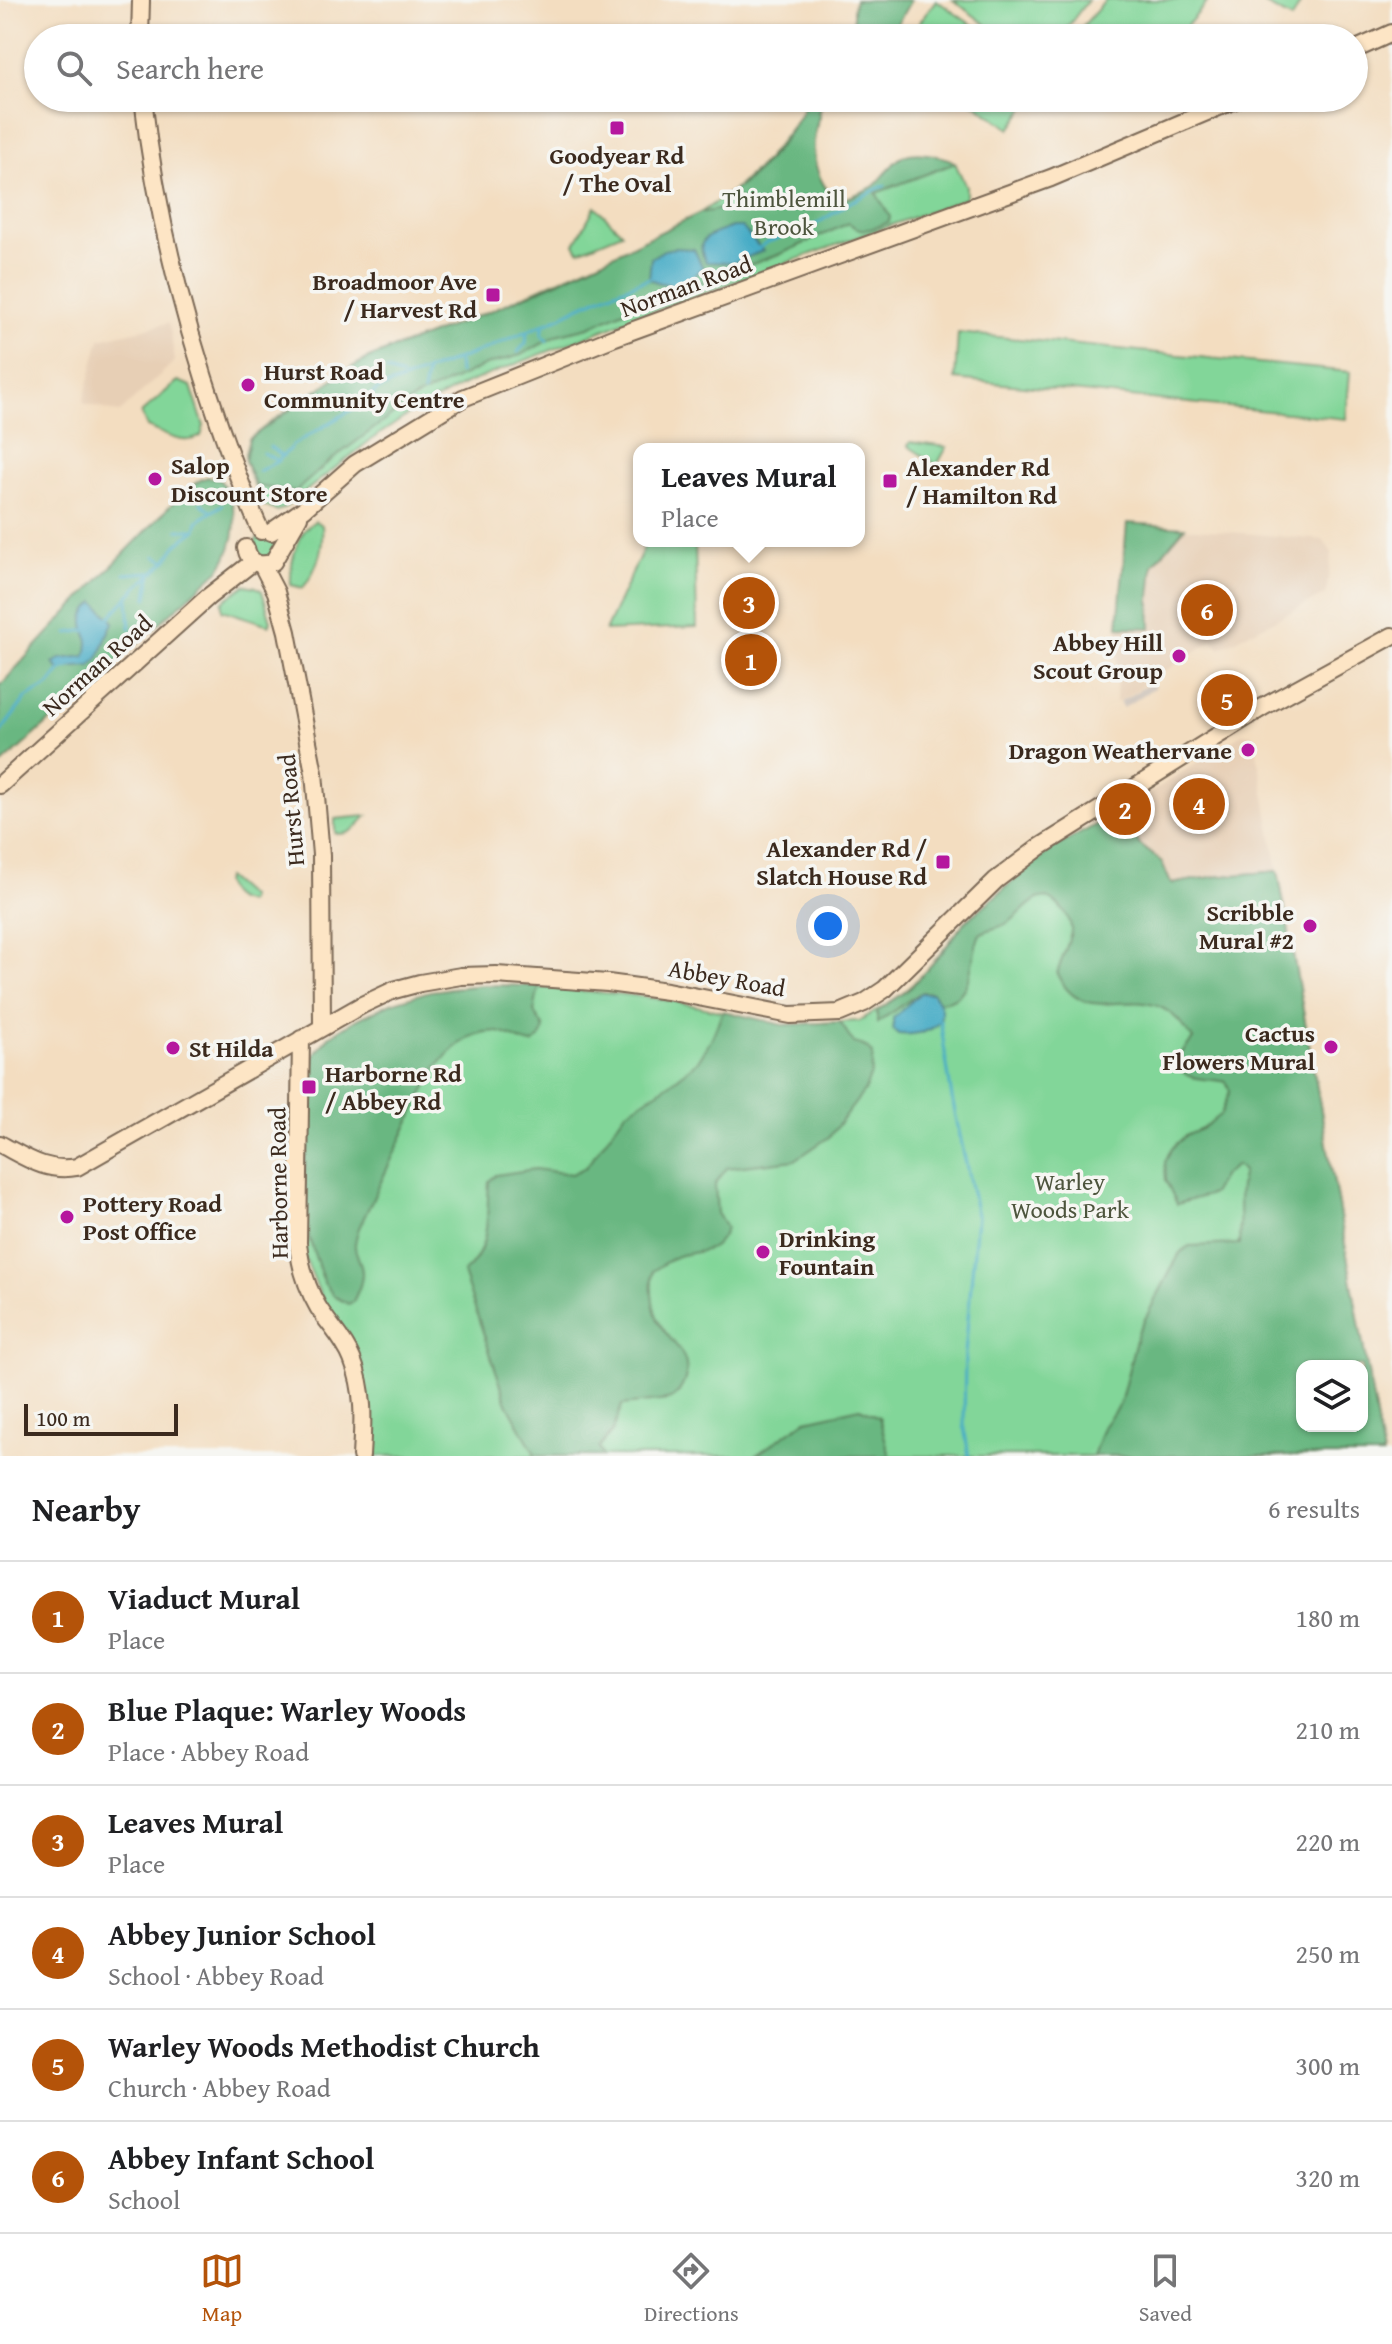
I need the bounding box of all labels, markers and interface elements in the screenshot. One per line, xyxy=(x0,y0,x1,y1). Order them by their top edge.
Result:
search box xyxy=(24,24,1368,112)
icon: search xyxy=(52,46,96,90)
text: Search here xyxy=(116,46,264,90)
marker: Goodyear Rd / The Oval xyxy=(608,119,626,137)
place label: Goodyear Rd / The Oval xyxy=(550,138,685,201)
park label: Thimblemill Brook xyxy=(722,181,846,244)
street label: Norman Road xyxy=(615,246,757,326)
place label: Broadmoor Ave / Harvest Rd xyxy=(313,264,477,327)
marker: Broadmoor Ave / Harvest Rd xyxy=(484,286,502,304)
place label: Hurst Road Community Centre xyxy=(264,354,465,417)
marker: Hurst Road Community Centre xyxy=(239,376,257,394)
popup xyxy=(633,443,865,547)
place label: Salop Discount Store xyxy=(171,448,328,511)
place label: Alexander Rd / Hamilton Rd xyxy=(906,450,1057,513)
text: Leaves Mural xyxy=(661,454,837,498)
marker: Salop Discount Store xyxy=(146,470,164,488)
marker: Alexander Rd / Hamilton Rd xyxy=(881,472,899,490)
text: Place xyxy=(661,498,719,537)
pin: 3 xyxy=(723,573,775,633)
pin: 6 xyxy=(1181,580,1233,640)
street label: Norman Road xyxy=(34,606,160,724)
place label: Abbey Hill Scout Group xyxy=(1033,625,1164,688)
pin: 1 xyxy=(725,630,777,690)
marker: Abbey Hill Scout Group xyxy=(1170,647,1188,665)
pin: 5 xyxy=(1201,670,1253,730)
place label: Dragon Weathervane xyxy=(1009,733,1232,768)
marker: Dragon Weathervane xyxy=(1239,741,1257,759)
street label: Hurst Road xyxy=(269,752,313,867)
pin: 4 xyxy=(1173,774,1225,834)
pin: 2 xyxy=(1099,779,1151,839)
place label: Alexander Rd / Slatch House Rd xyxy=(756,831,928,894)
marker: Alexander Rd / Slatch House Rd xyxy=(934,853,952,871)
place label: Scribble Mural #2 xyxy=(1199,895,1294,958)
your location xyxy=(808,906,848,946)
marker: Scribble Mural #2 xyxy=(1301,917,1319,935)
street label: Abbey Road xyxy=(666,951,788,1006)
place label: Cactus Flowers Mural xyxy=(1163,1016,1316,1079)
place label: St Hilda xyxy=(189,1031,274,1066)
marker: Cactus Flowers Mural xyxy=(1322,1038,1340,1056)
marker: St Hilda xyxy=(164,1039,182,1057)
place label: Harborne Rd / Abbey Rd xyxy=(325,1056,462,1119)
marker: Harborne Rd / Abbey Rd xyxy=(300,1078,318,1096)
street label: Harborne Road xyxy=(259,1107,297,1259)
park label: Warley Woods Park xyxy=(1011,1164,1130,1227)
place label: Pottery Road Post Office xyxy=(83,1186,222,1249)
marker: Pottery Road Post Office xyxy=(58,1208,76,1226)
place label: Drinking Fountain xyxy=(779,1221,876,1284)
marker: Drinking Fountain xyxy=(754,1243,772,1261)
map controls xyxy=(1296,1360,1368,1432)
button: layers xyxy=(1296,1360,1368,1432)
scale bar xyxy=(24,1400,178,1436)
text: 100 m xyxy=(36,1402,91,1434)
text: Nearby xyxy=(32,1484,141,1533)
text: 6 results xyxy=(1268,1489,1360,1528)
text: Viaduct Mural xyxy=(108,1576,300,1620)
text: 1 xyxy=(51,1598,65,1637)
text: 180 m xyxy=(1295,1598,1360,1637)
text: Place xyxy=(108,1620,165,1659)
text: Blue Plaque: Warley Woods xyxy=(108,1688,466,1732)
text: 2 xyxy=(51,1710,65,1749)
text: 210 m xyxy=(1295,1710,1360,1749)
text: Place · Abbey Road xyxy=(108,1732,309,1771)
text: Leaves Mural xyxy=(108,1800,283,1844)
text: 3 xyxy=(51,1822,65,1861)
text: 220 m xyxy=(1295,1822,1360,1861)
text: Place xyxy=(108,1844,165,1883)
text: Abbey Junior School xyxy=(108,1912,376,1956)
text: 4 xyxy=(51,1934,65,1973)
text: 250 m xyxy=(1295,1934,1360,1973)
text: School · Abbey Road xyxy=(108,1956,324,1995)
text: Warley Woods Methodist Church xyxy=(108,2024,540,2068)
text: 5 xyxy=(51,2046,65,2085)
text: 300 m xyxy=(1295,2046,1360,2085)
text: Church · Abbey Road xyxy=(108,2068,331,2107)
text: Abbey Infant School xyxy=(108,2136,374,2180)
text: 6 xyxy=(51,2158,65,2197)
text: 320 m xyxy=(1295,2158,1360,2197)
text: School xyxy=(108,2180,180,2219)
tab: Map xyxy=(200,2249,244,2329)
tab: Directions xyxy=(644,2249,739,2329)
tab: Saved xyxy=(1139,2249,1192,2329)

